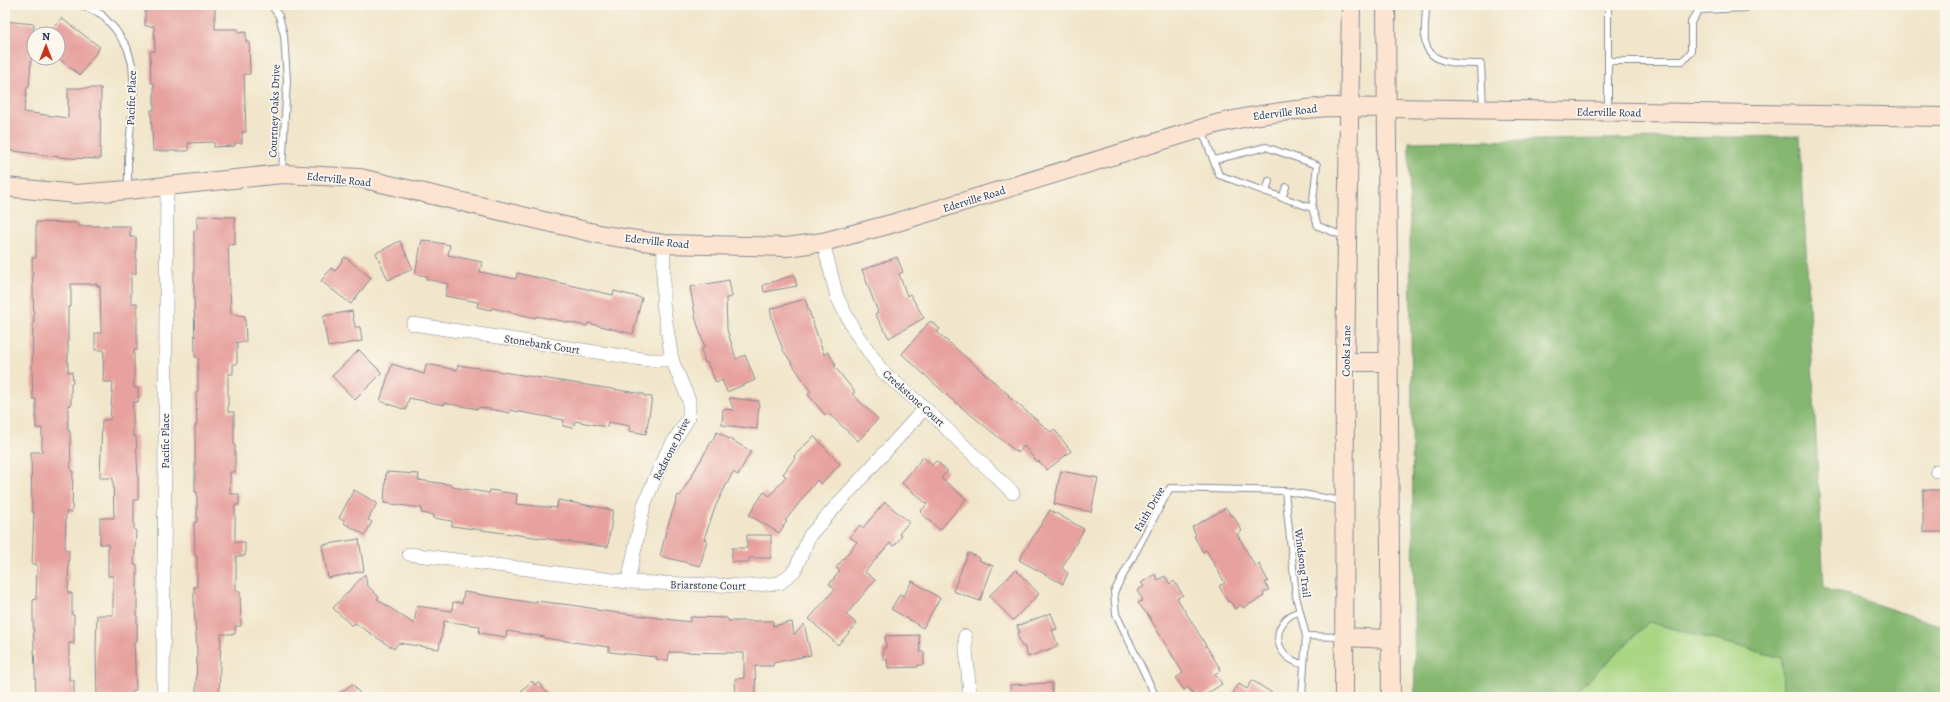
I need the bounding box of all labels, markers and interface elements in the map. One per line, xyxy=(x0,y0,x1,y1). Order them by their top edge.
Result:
north arrow xyxy=(26,26,66,66)
text: N xyxy=(42,29,50,44)
street label: Courtney Oaks Drive xyxy=(265,64,284,158)
street label: Pacific Place xyxy=(123,70,140,126)
street label: Ederville Road xyxy=(1252,101,1318,124)
street label: Ederville Road xyxy=(1576,104,1642,121)
street label: Ederville Road xyxy=(306,169,372,190)
street label: Ederville Road xyxy=(941,183,1007,216)
street label: Ederville Road xyxy=(624,231,690,252)
street label: Cooks Lane xyxy=(1339,325,1354,377)
street label: Stonebank Court xyxy=(503,331,581,358)
street label: Creekstone Court xyxy=(879,366,948,431)
street label: Pacific Place xyxy=(158,413,173,469)
street label: Redstone Drive xyxy=(649,415,694,483)
street label: Faith Drive xyxy=(1130,484,1168,535)
street label: Windsong Trail xyxy=(1291,527,1314,599)
street label: Briarstone Court xyxy=(670,577,746,594)

